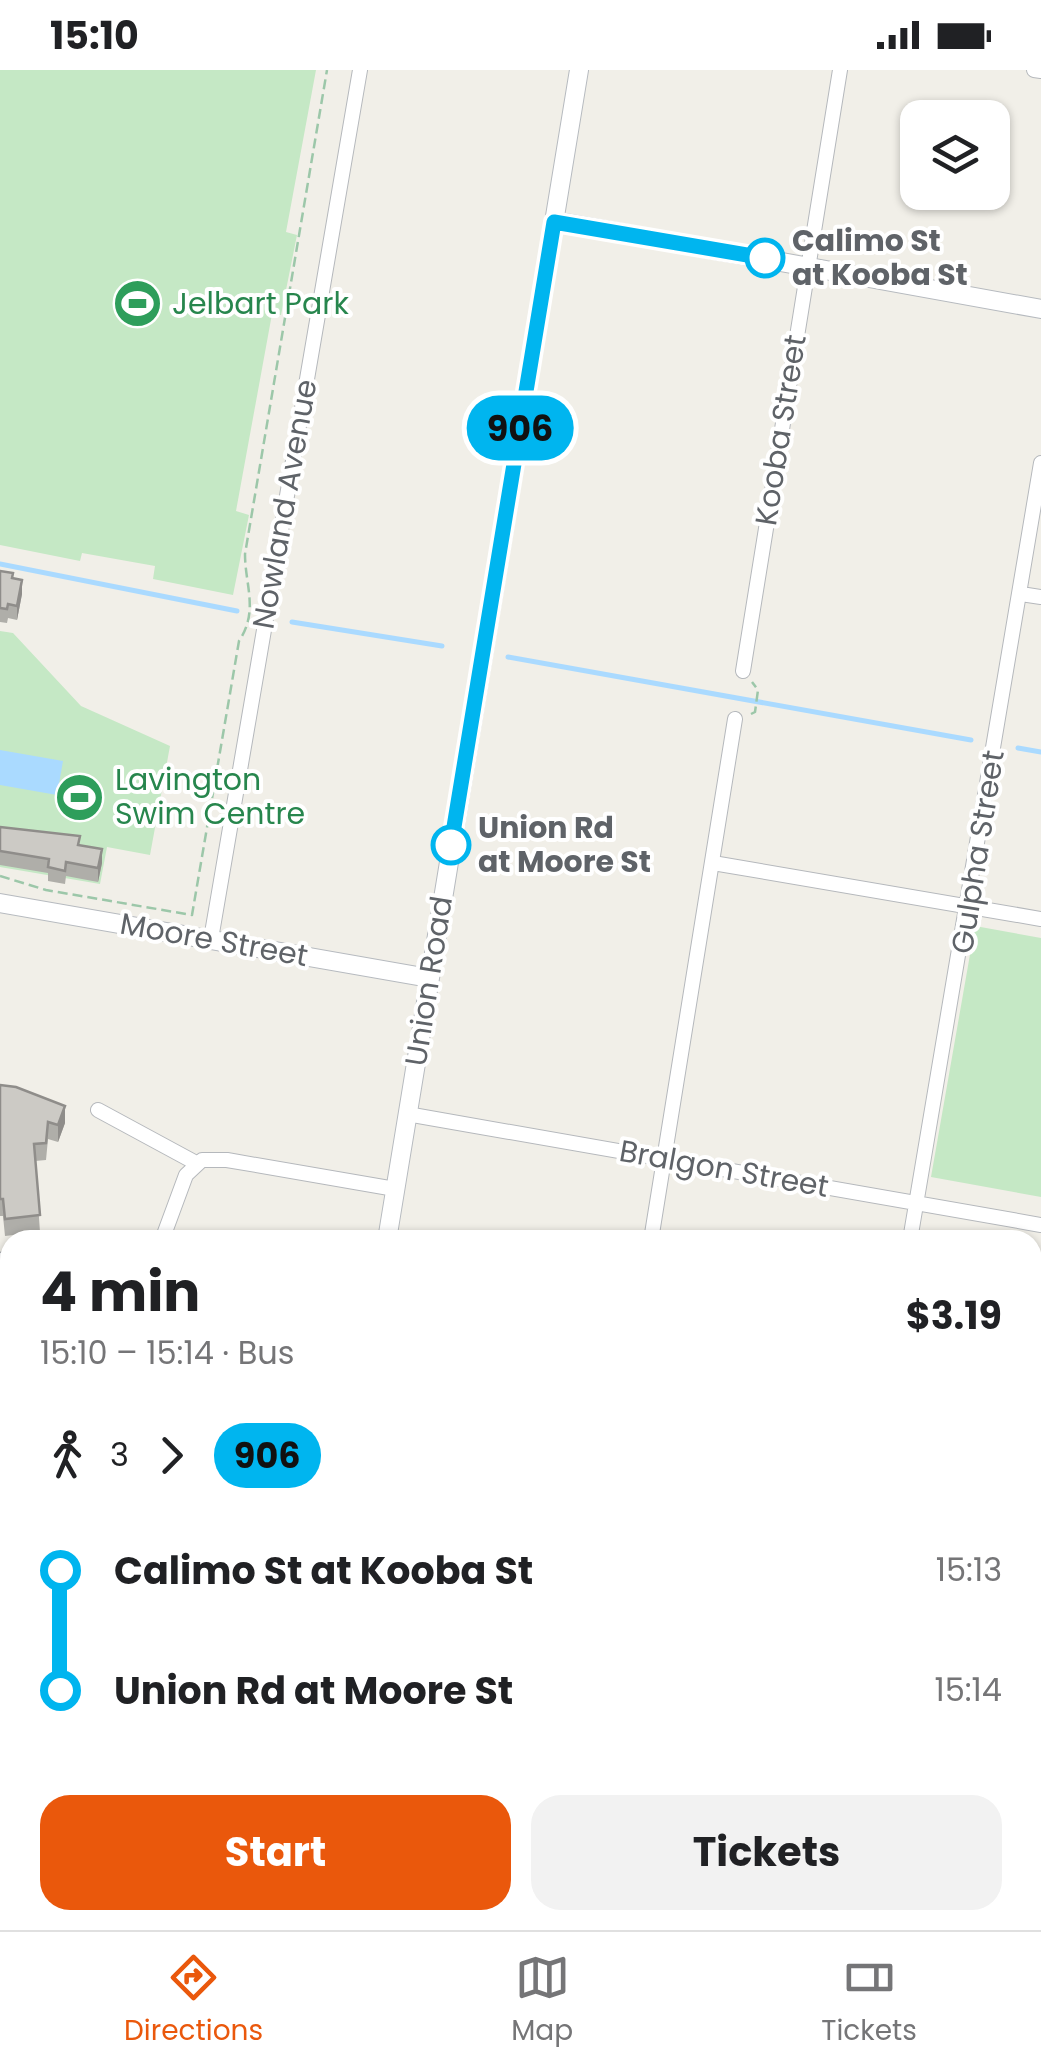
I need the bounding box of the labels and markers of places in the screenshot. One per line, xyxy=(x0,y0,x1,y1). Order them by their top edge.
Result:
place label: Calimo St at Kooba St xyxy=(792,219,968,296)
marker: Calimo St at Kooba St xyxy=(746,239,784,277)
sports icon: Jelbart Park xyxy=(111,278,163,330)
place label: Jelbart Park xyxy=(172,282,349,325)
place label: Lavington Swim Centre xyxy=(115,758,305,835)
sports icon: Lavington Swim Centre xyxy=(54,771,106,823)
place label: Union Rd at Moore St xyxy=(478,806,651,883)
marker: Union Rd at Moore St xyxy=(432,826,470,864)

